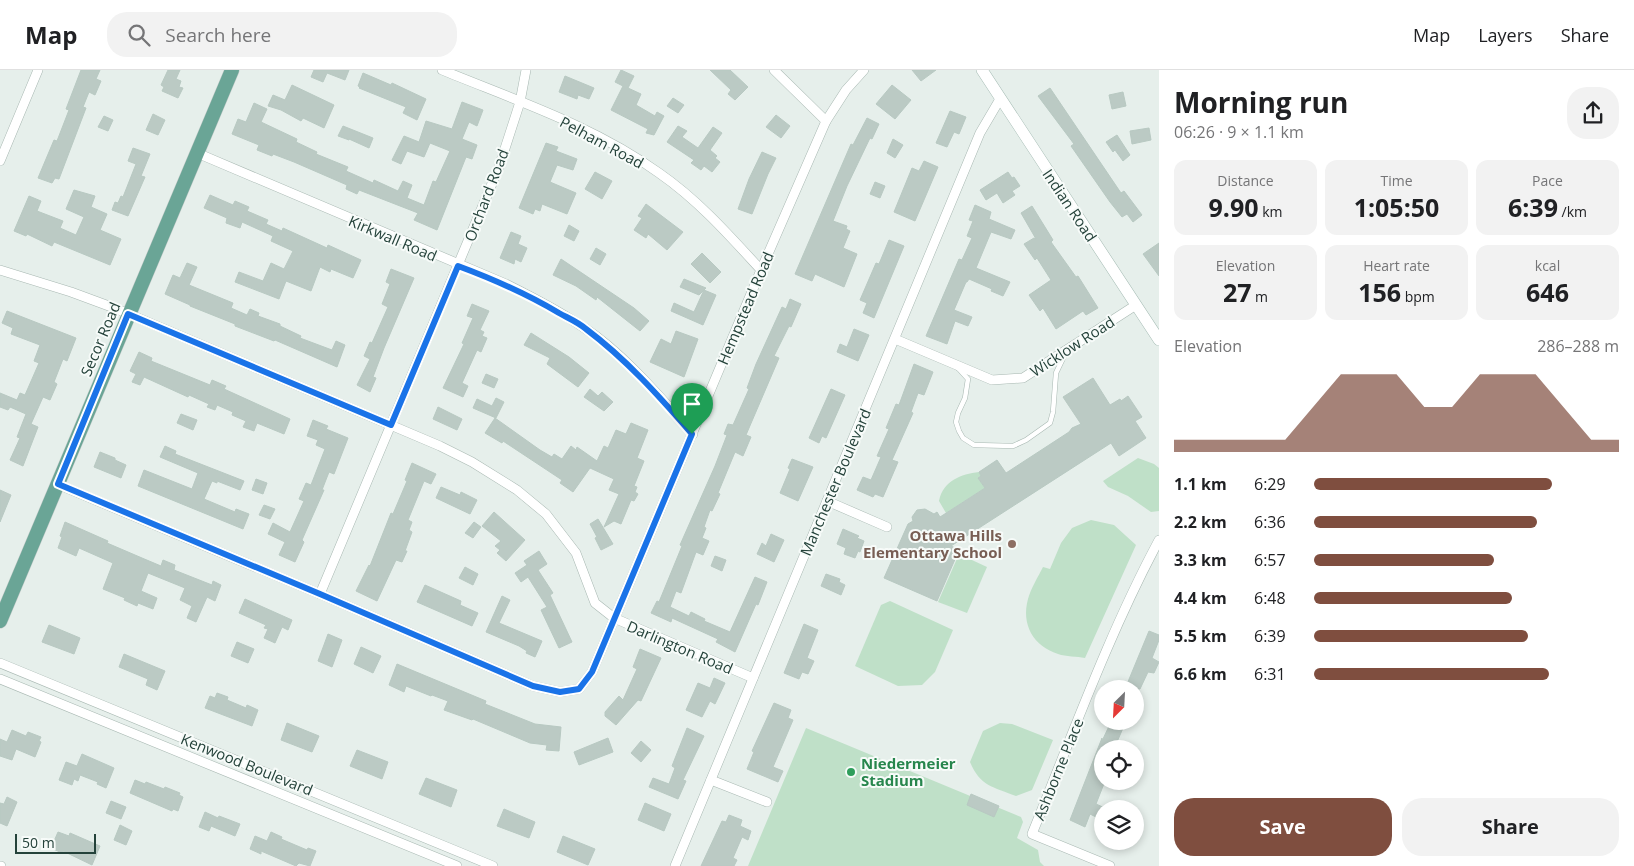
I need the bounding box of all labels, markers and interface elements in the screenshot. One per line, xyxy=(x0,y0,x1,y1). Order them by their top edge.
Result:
search box xyxy=(107,12,457,57)
text: Map xyxy=(25,18,77,51)
icon: search xyxy=(125,21,153,49)
text: Search here xyxy=(165,22,271,48)
text: Map xyxy=(1413,23,1450,47)
text: Layers xyxy=(1478,23,1533,47)
text: Share xyxy=(1561,23,1609,47)
text: Morning run xyxy=(1174,83,1348,121)
button: share xyxy=(1567,87,1619,139)
street label: Pelham Road xyxy=(557,111,647,173)
text: 06:26 · 9 × 1.1 km xyxy=(1174,121,1304,143)
street label: Orchard Road xyxy=(459,146,513,244)
street label: Indian Road xyxy=(1038,165,1102,245)
text: Distance xyxy=(1217,171,1274,190)
text: Time xyxy=(1380,171,1413,190)
text: Pace xyxy=(1532,171,1563,190)
text: 9.90 xyxy=(1209,190,1259,224)
text: 1:05:50 xyxy=(1354,190,1439,224)
text: 6:39 xyxy=(1508,190,1558,224)
text: km xyxy=(1259,202,1282,221)
text: /km xyxy=(1558,202,1587,221)
street label: Kirkwall Road xyxy=(346,210,440,266)
street label: Hempstead Road xyxy=(712,249,778,367)
text: Elevation xyxy=(1216,256,1275,275)
text: Heart rate xyxy=(1363,256,1430,275)
text: kcal xyxy=(1535,256,1560,275)
text: 27 xyxy=(1223,275,1251,309)
text: 156 xyxy=(1358,275,1401,309)
text: 646 xyxy=(1526,275,1569,309)
text: m xyxy=(1251,287,1268,306)
text: bpm xyxy=(1401,287,1435,306)
street label: Secor Road xyxy=(75,299,125,379)
street label: Wicklow Road xyxy=(1026,311,1118,381)
text: Elevation xyxy=(1174,335,1242,357)
text: 286–288 m xyxy=(1537,335,1619,357)
pin xyxy=(671,383,713,434)
icon: arrive xyxy=(678,390,706,418)
street label: Manchester Boulevard xyxy=(795,405,875,559)
text: 1.1 km xyxy=(1174,473,1227,495)
text: 6:29 xyxy=(1254,473,1286,495)
text: 2.2 km xyxy=(1174,511,1227,533)
text: 6:36 xyxy=(1254,511,1286,533)
place label: Ottawa Hills Elementary School xyxy=(863,525,1002,562)
marker: Ottawa Hills Elementary School xyxy=(1006,538,1018,550)
text: 3.3 km xyxy=(1174,549,1227,571)
text: 6:57 xyxy=(1254,549,1286,571)
text: 4.4 km xyxy=(1174,587,1227,609)
text: 6:48 xyxy=(1254,587,1286,609)
street label: Darlington Road xyxy=(624,616,736,678)
text: 5.5 km xyxy=(1174,625,1227,647)
text: 6:39 xyxy=(1254,625,1286,647)
text: 6.6 km xyxy=(1174,663,1227,685)
text: 6:31 xyxy=(1254,663,1286,685)
north arrow xyxy=(1094,680,1144,730)
map controls xyxy=(1094,680,1144,850)
street label: Ashborne Place xyxy=(1028,715,1088,823)
street label: Kenwood Boulevard xyxy=(178,728,316,800)
button: locate xyxy=(1094,740,1144,790)
place label: Niedermeier Stadium xyxy=(861,753,956,790)
marker: Niedermeier Stadium xyxy=(845,766,857,778)
button: Save xyxy=(1174,798,1392,856)
button: Share xyxy=(1402,798,1619,856)
button: layers xyxy=(1094,800,1144,850)
scale bar xyxy=(15,831,96,854)
text: 50 m xyxy=(22,833,55,852)

